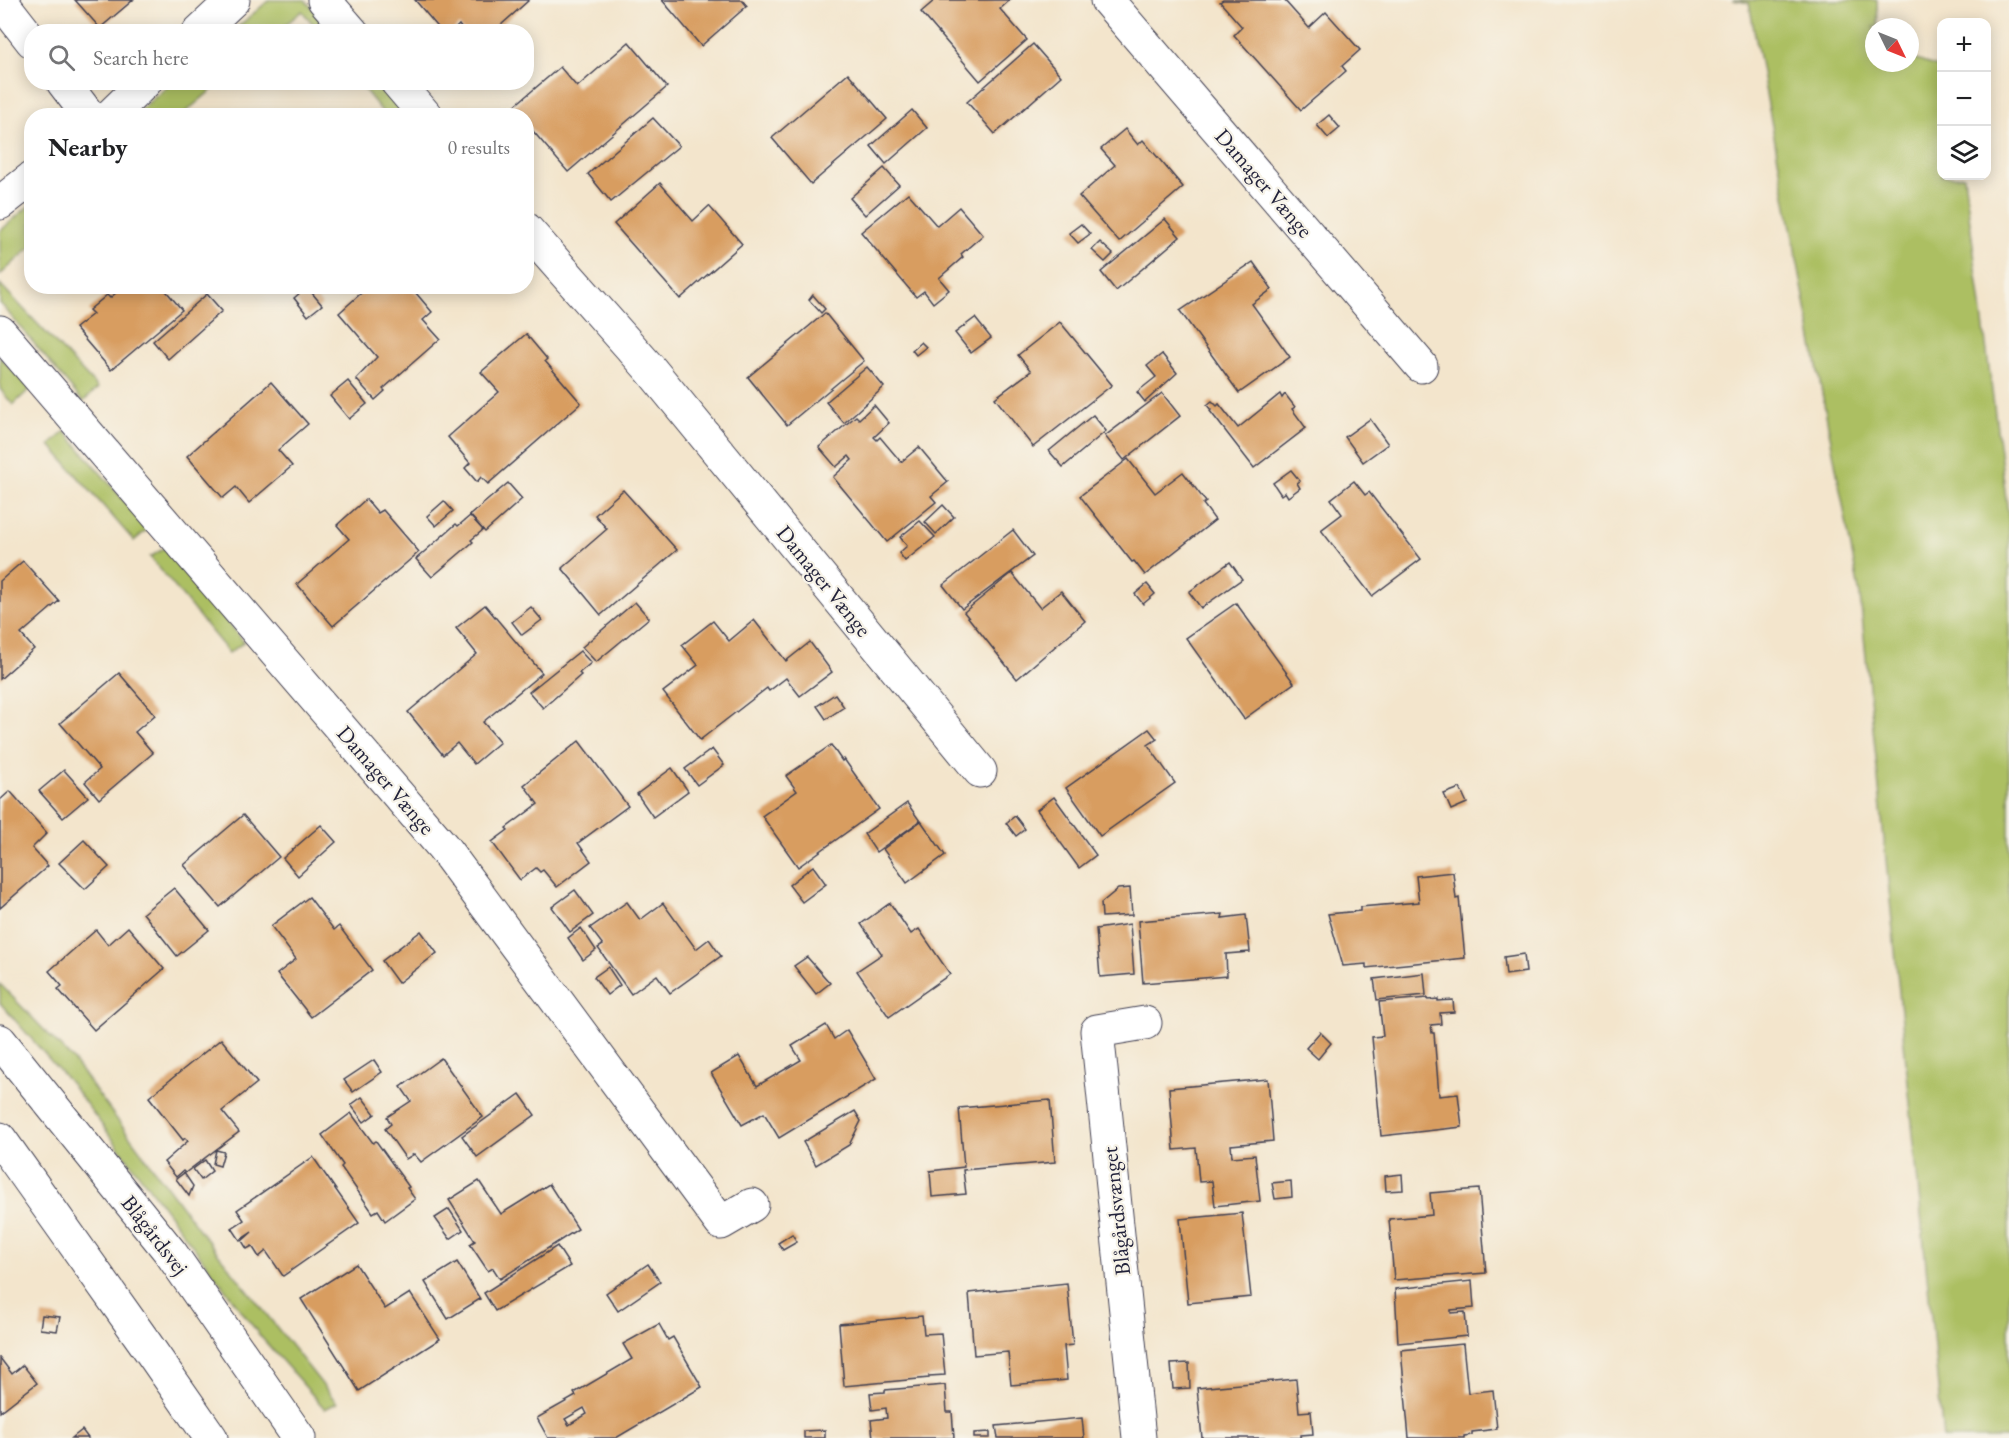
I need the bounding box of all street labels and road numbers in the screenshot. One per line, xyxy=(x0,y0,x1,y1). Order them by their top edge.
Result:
street label: Damager Vænge xyxy=(1209,122,1320,244)
street label: Damager Vænge xyxy=(770,519,878,643)
street label: Damager Vænge xyxy=(331,719,442,841)
street label: Blågårdsvænget xyxy=(1095,1145,1137,1277)
street label: Blågårdsvej xyxy=(115,1189,195,1281)

